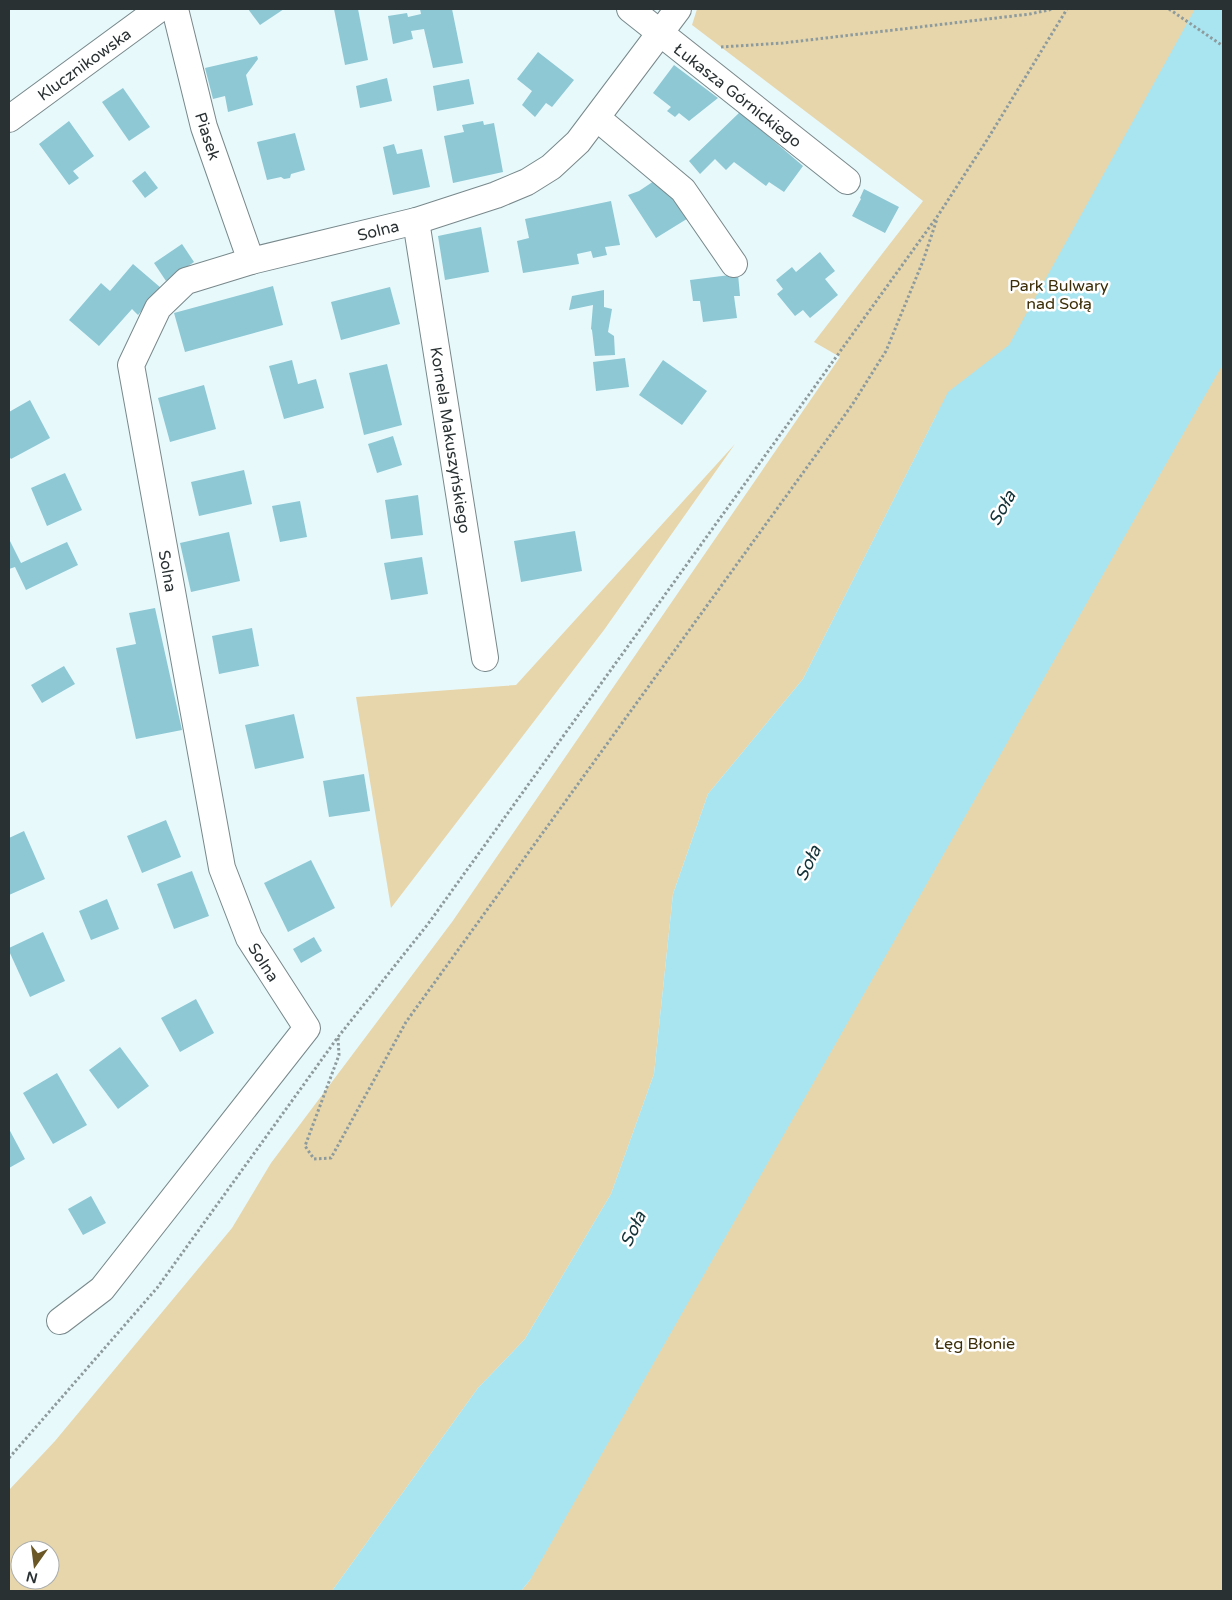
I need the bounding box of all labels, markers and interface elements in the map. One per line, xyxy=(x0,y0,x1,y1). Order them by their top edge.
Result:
street label: Klucznikowska xyxy=(34,24,135,105)
street label: Łukasza Górnickiego xyxy=(669,40,805,152)
street label: Piasek xyxy=(190,110,224,163)
street label: Solna xyxy=(355,216,401,246)
park label: Park Bulwary nad Sołą xyxy=(1009,276,1109,314)
street label: Kornela Makuszyńskiego xyxy=(425,345,475,535)
water label: Soła xyxy=(983,486,1021,529)
street label: Solna xyxy=(153,549,181,594)
water label: Soła xyxy=(790,841,826,884)
street label: Solna xyxy=(243,939,283,986)
water label: Soła xyxy=(615,1207,651,1250)
park label: Łęg Błonie xyxy=(935,1334,1015,1354)
north arrow xyxy=(10,1540,60,1590)
text: N xyxy=(24,1568,39,1587)

